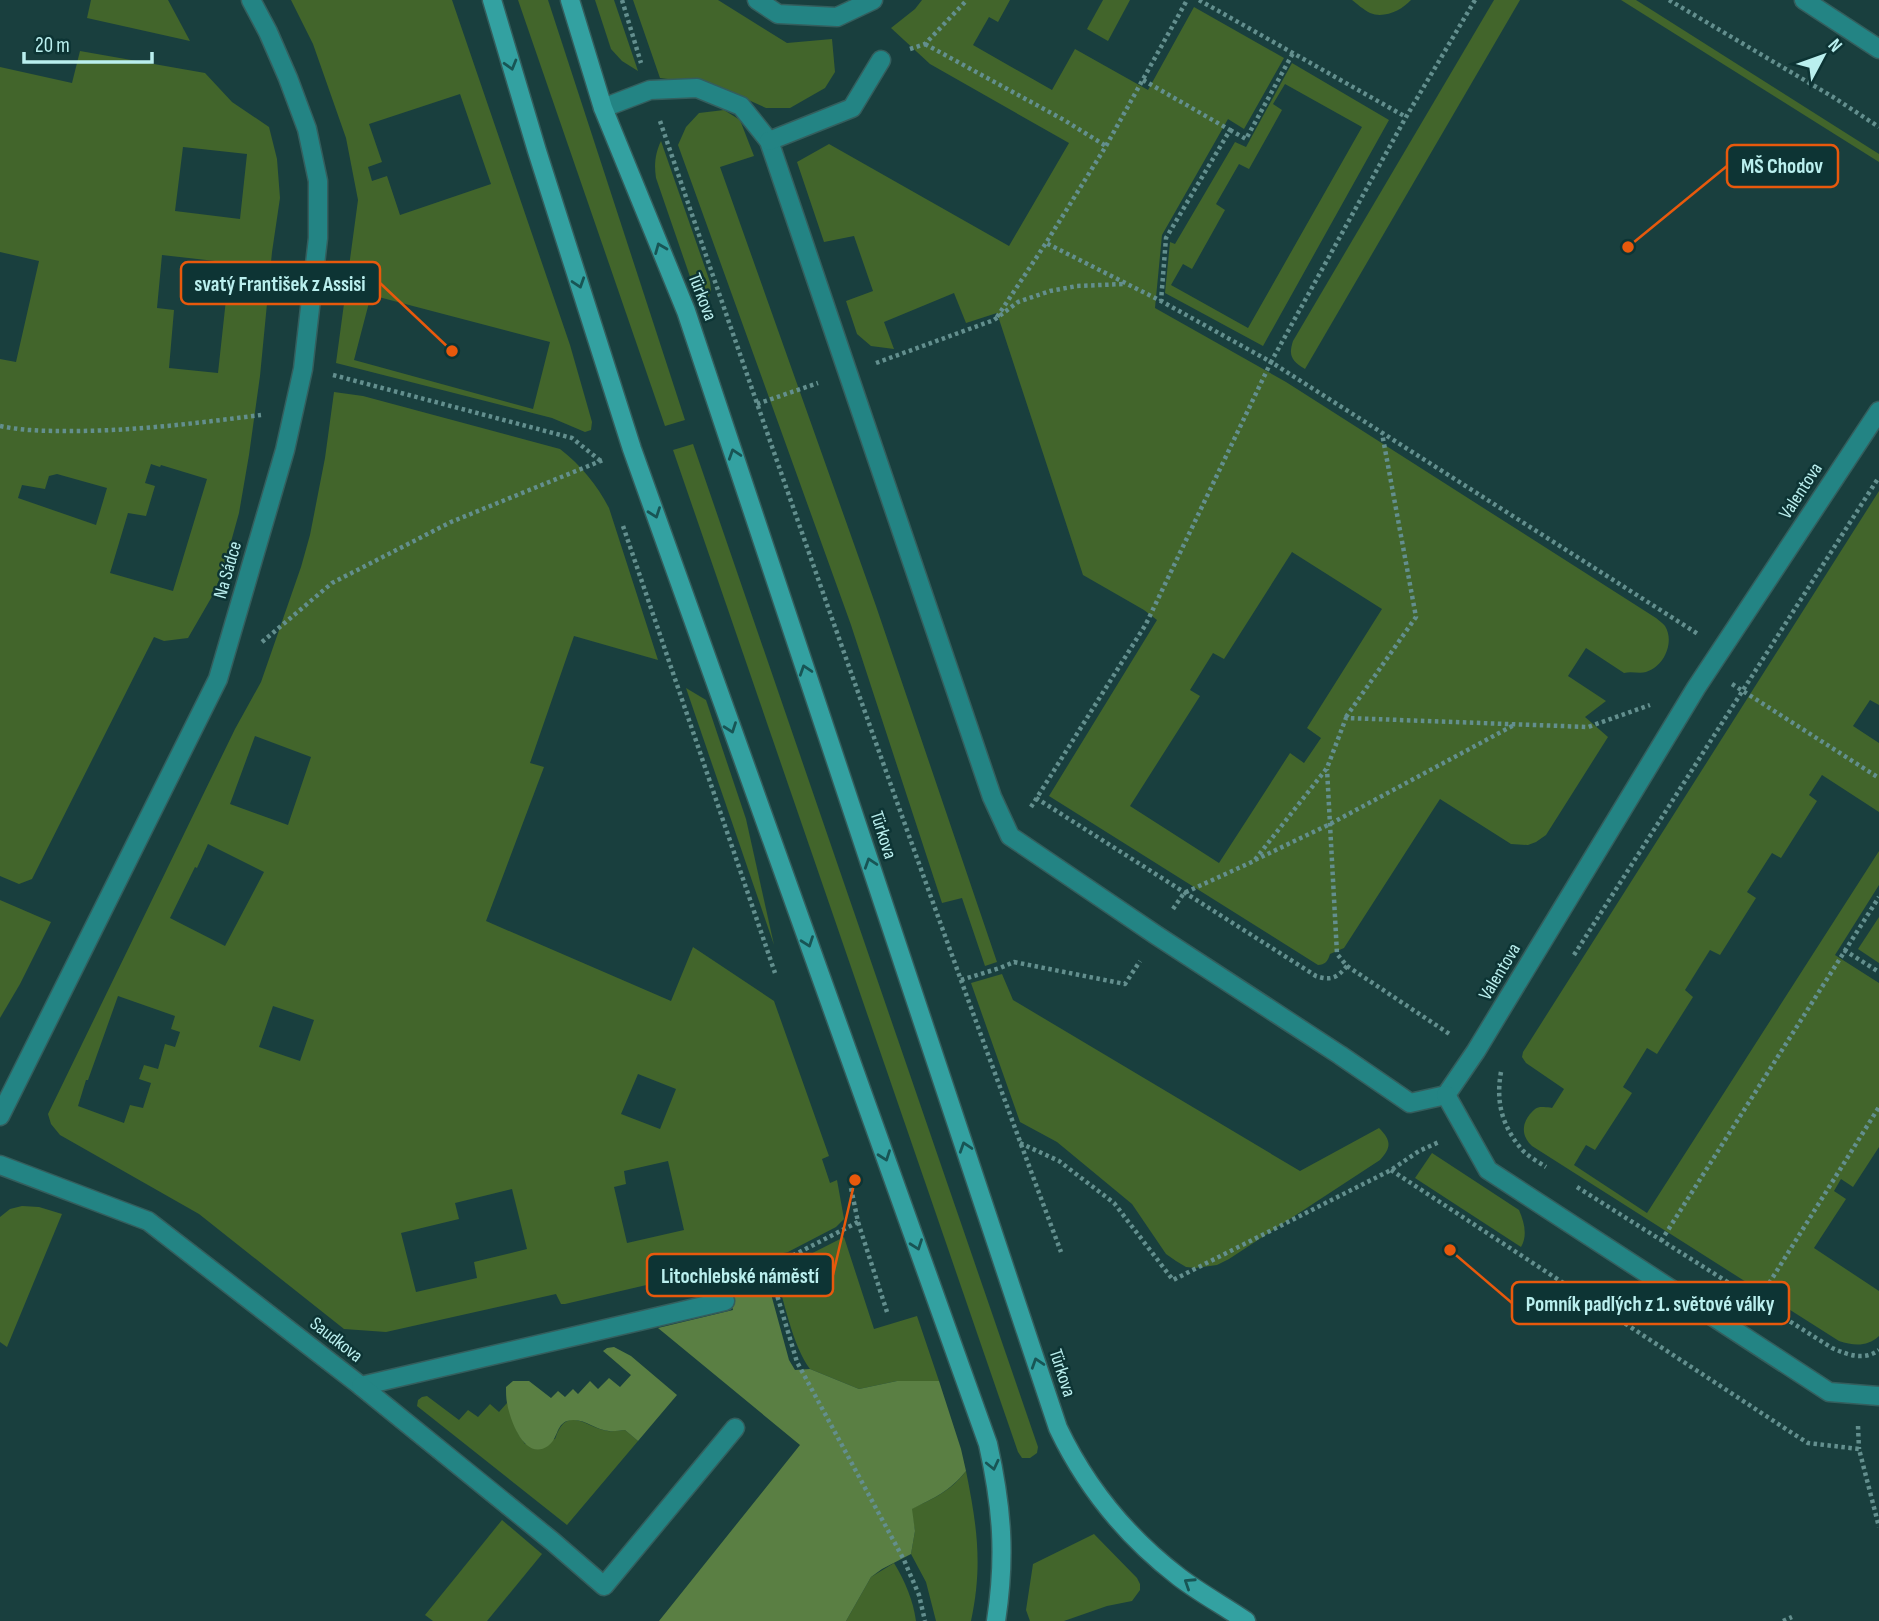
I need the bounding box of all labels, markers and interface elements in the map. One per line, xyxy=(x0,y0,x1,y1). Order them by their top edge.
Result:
scale bar xyxy=(24,21,152,65)
north arrow xyxy=(1788,21,1858,91)
text: 20 m xyxy=(35,33,70,58)
text: N xyxy=(1823,34,1847,57)
one-way arrow xyxy=(503,59,518,71)
callout: MŠ Chodov xyxy=(1727,145,1838,187)
text: MŠ Chodov xyxy=(1741,154,1823,179)
one-way arrow xyxy=(655,243,669,255)
callout: svatý František z Assisi xyxy=(181,262,380,304)
street label: Türkova xyxy=(683,270,721,324)
text: svatý František z Assisi xyxy=(194,272,366,297)
one-way arrow xyxy=(571,276,585,288)
one-way arrow xyxy=(727,448,742,460)
street label: Valentova xyxy=(1774,459,1828,523)
one-way arrow xyxy=(647,507,661,519)
street label: Na Sádce xyxy=(209,539,247,601)
one-way arrow xyxy=(799,664,814,676)
one-way arrow xyxy=(723,721,737,733)
street label: Türkova xyxy=(865,808,901,862)
one-way arrow xyxy=(864,858,878,870)
one-way arrow xyxy=(800,935,814,947)
street label: Valentova xyxy=(1474,939,1526,1005)
one-way arrow xyxy=(959,1142,973,1154)
one-way arrow xyxy=(877,1149,891,1161)
one-way arrow xyxy=(909,1239,923,1251)
callout: Litochlebské náměstí xyxy=(647,1254,833,1296)
text: Litochlebské náměstí xyxy=(661,1264,820,1289)
callout: Pomník padlých z 1. světové války xyxy=(1512,1282,1789,1324)
text: Pomník padlých z 1. světové války xyxy=(1526,1292,1775,1317)
street label: Saudkova xyxy=(305,1312,367,1368)
street label: Türkova xyxy=(1044,1346,1080,1400)
one-way arrow xyxy=(1031,1357,1045,1370)
one-way arrow xyxy=(984,1459,999,1471)
one-way arrow xyxy=(1184,1579,1197,1592)

